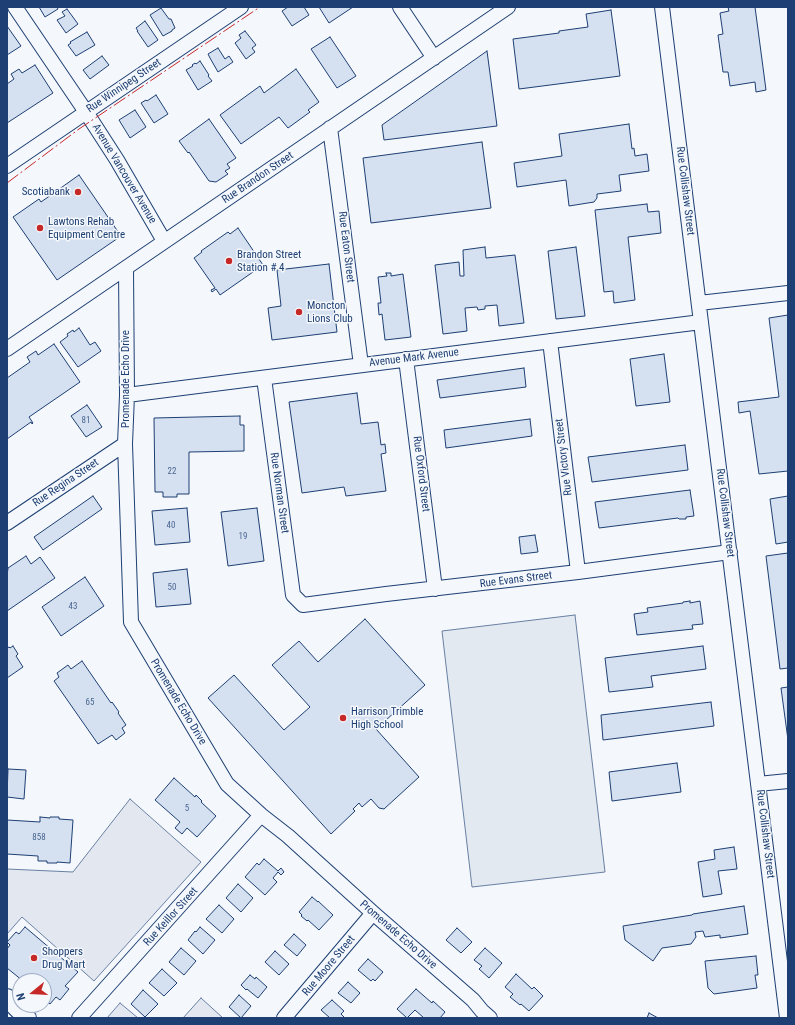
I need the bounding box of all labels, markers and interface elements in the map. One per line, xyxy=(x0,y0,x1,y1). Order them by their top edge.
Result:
street label: Rue Winnipeg Street xyxy=(84,56,164,116)
street label: Avenue Vancouver Avenue xyxy=(89,122,159,226)
street label: Rue Collishaw Street xyxy=(673,146,697,236)
street label: Rue Brandon Street xyxy=(220,149,296,207)
place label: Scotiabank xyxy=(22,185,70,199)
marker: Scotiabank xyxy=(73,187,83,197)
street label: Rue Eaton Street xyxy=(335,211,357,283)
place label: Lawtons Rehab Equipment Centre xyxy=(48,215,125,241)
marker: Lawtons Rehab Equipment Centre xyxy=(35,223,45,233)
place label: Brandon Street Station # 4 xyxy=(237,248,301,274)
marker: Brandon Street Station # 4 xyxy=(224,256,234,266)
place label: Moncton Lions Club xyxy=(307,299,353,325)
marker: Moncton Lions Club xyxy=(294,307,304,317)
street label: Promenade Echo Drive xyxy=(119,330,133,428)
street label: Avenue Mark Avenue xyxy=(368,346,460,370)
house number: 81 xyxy=(82,416,90,426)
street label: Rue Victory Street xyxy=(553,418,575,496)
street label: Rue Oxford Street xyxy=(410,435,432,513)
street label: Rue Norman Street xyxy=(267,452,291,534)
street label: Rue Regina Street xyxy=(31,456,101,510)
house number: 22 xyxy=(168,467,176,477)
street label: Rue Collishaw Street xyxy=(713,468,737,558)
house number: 40 xyxy=(167,521,175,531)
house number: 19 xyxy=(239,532,247,542)
street label: Rue Evans Street xyxy=(479,569,553,591)
house number: 50 xyxy=(168,583,176,593)
house number: 43 xyxy=(69,602,77,612)
street label: Promenade Echo Drive xyxy=(147,657,209,747)
house number: 65 xyxy=(86,698,94,708)
place label: Harrison Trimble High School xyxy=(351,705,423,731)
marker: Harrison Trimble High School xyxy=(338,713,348,723)
street label: Rue Collishaw Street xyxy=(753,789,777,879)
house number: 5 xyxy=(185,804,189,814)
house number: 858 xyxy=(32,833,46,843)
street label: Rue Keillor Street xyxy=(141,885,201,949)
street label: Promenade Echo Drive xyxy=(357,898,439,972)
street label: Rue Moore Street xyxy=(300,933,358,999)
place label: Shoppers Drug Mart xyxy=(42,945,85,971)
marker: Shoppers Drug Mart xyxy=(29,953,39,963)
north arrow xyxy=(12,973,52,1013)
text: N xyxy=(14,991,28,1002)

